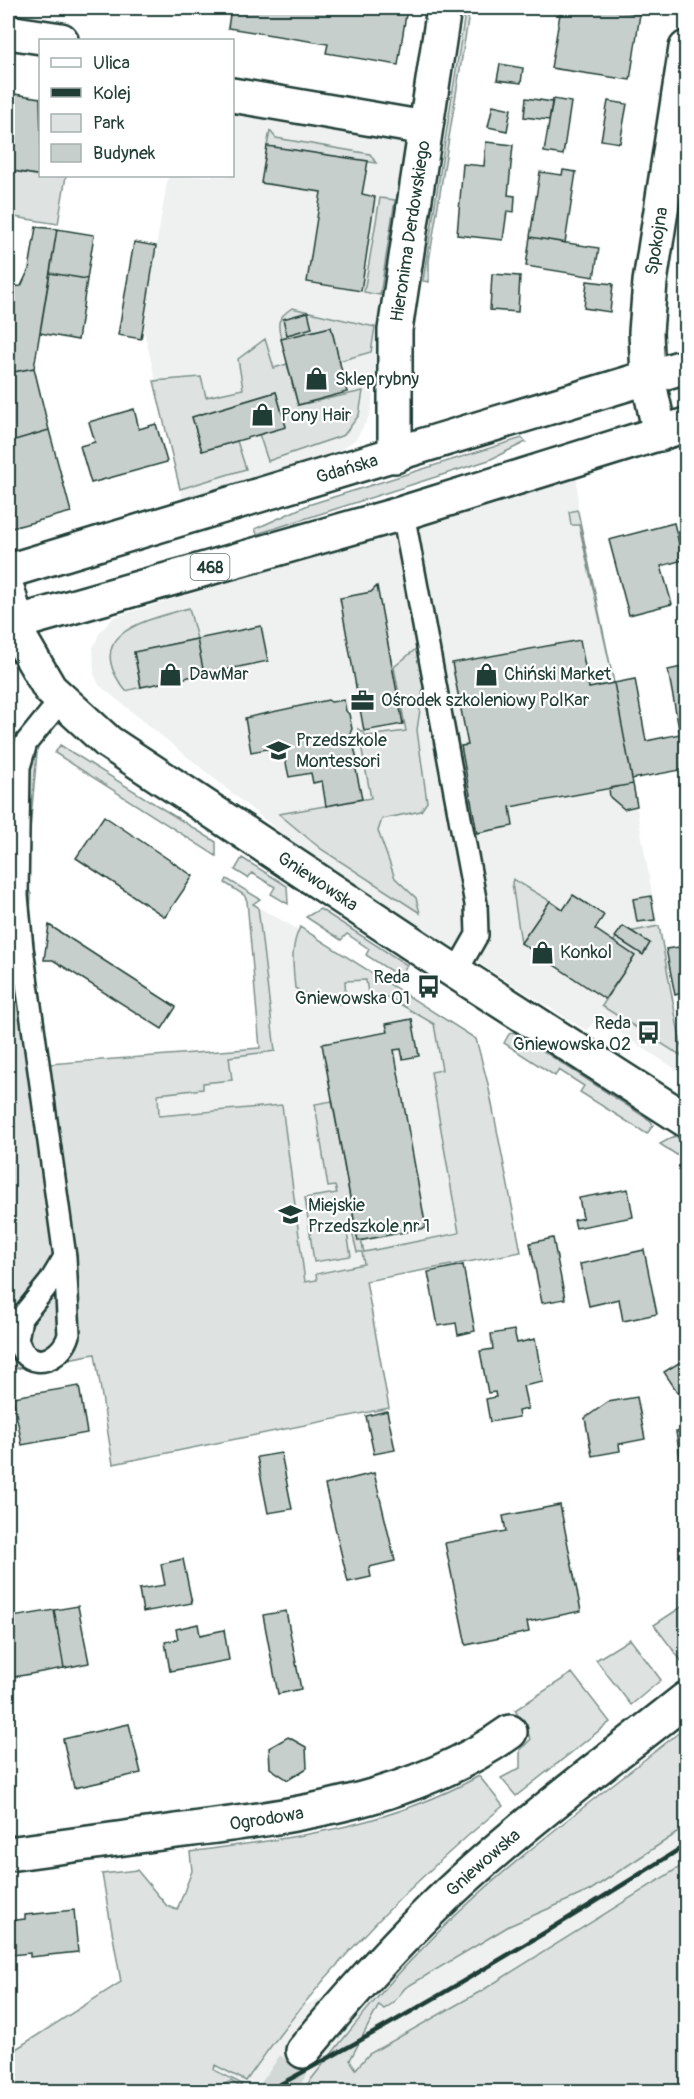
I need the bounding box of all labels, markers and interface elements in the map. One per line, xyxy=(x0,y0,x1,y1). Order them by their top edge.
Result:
legend xyxy=(39,39,234,177)
text: Ulica xyxy=(93,52,130,75)
text: Kolej xyxy=(93,82,131,105)
text: Park xyxy=(93,112,125,135)
street label: Hieronima Derdowskiego xyxy=(385,139,436,323)
text: Budynek xyxy=(93,142,156,165)
street label: Spokojna xyxy=(640,205,673,277)
shop icon: Sklep rybny xyxy=(304,366,330,392)
place label: Sklep rybny xyxy=(335,368,419,391)
shop icon: Pony Hair xyxy=(250,402,276,428)
place label: Pony Hair xyxy=(281,404,352,427)
street label: Gdańska xyxy=(313,449,381,489)
road number: 468 xyxy=(190,554,230,580)
shop icon: DawMar xyxy=(158,661,184,687)
shop icon: Chiński Market xyxy=(473,661,499,687)
place label: DawMar xyxy=(189,663,249,686)
place label: Chiński Market xyxy=(504,663,612,686)
office icon: Ośrodek szkoleniowy PolKar xyxy=(350,687,376,713)
place label: Ośrodek szkoleniowy PolKar xyxy=(381,689,590,712)
place label: Przedszkole Montessori xyxy=(296,729,387,773)
school or university icon: Przedszkole Montessori xyxy=(265,737,291,763)
street label: Gniewowska xyxy=(273,847,362,917)
shop icon: Konkol xyxy=(529,939,555,965)
place label: Konkol xyxy=(560,941,612,964)
place label: Reda Gniewowska 01 xyxy=(295,966,410,1010)
bus stop icon: Reda Gniewowska 01 xyxy=(415,974,441,1000)
place label: Reda Gniewowska 02 xyxy=(513,1012,631,1056)
bus stop icon: Reda Gniewowska 02 xyxy=(636,1020,662,1046)
place label: Miejskie Przedszkole nr 1 xyxy=(308,1194,430,1238)
school or university icon: Miejskie Przedszkole nr 1 xyxy=(277,1202,303,1228)
street label: Ogrodowa xyxy=(228,1802,306,1836)
street label: Gniewowska xyxy=(441,1824,525,1902)

